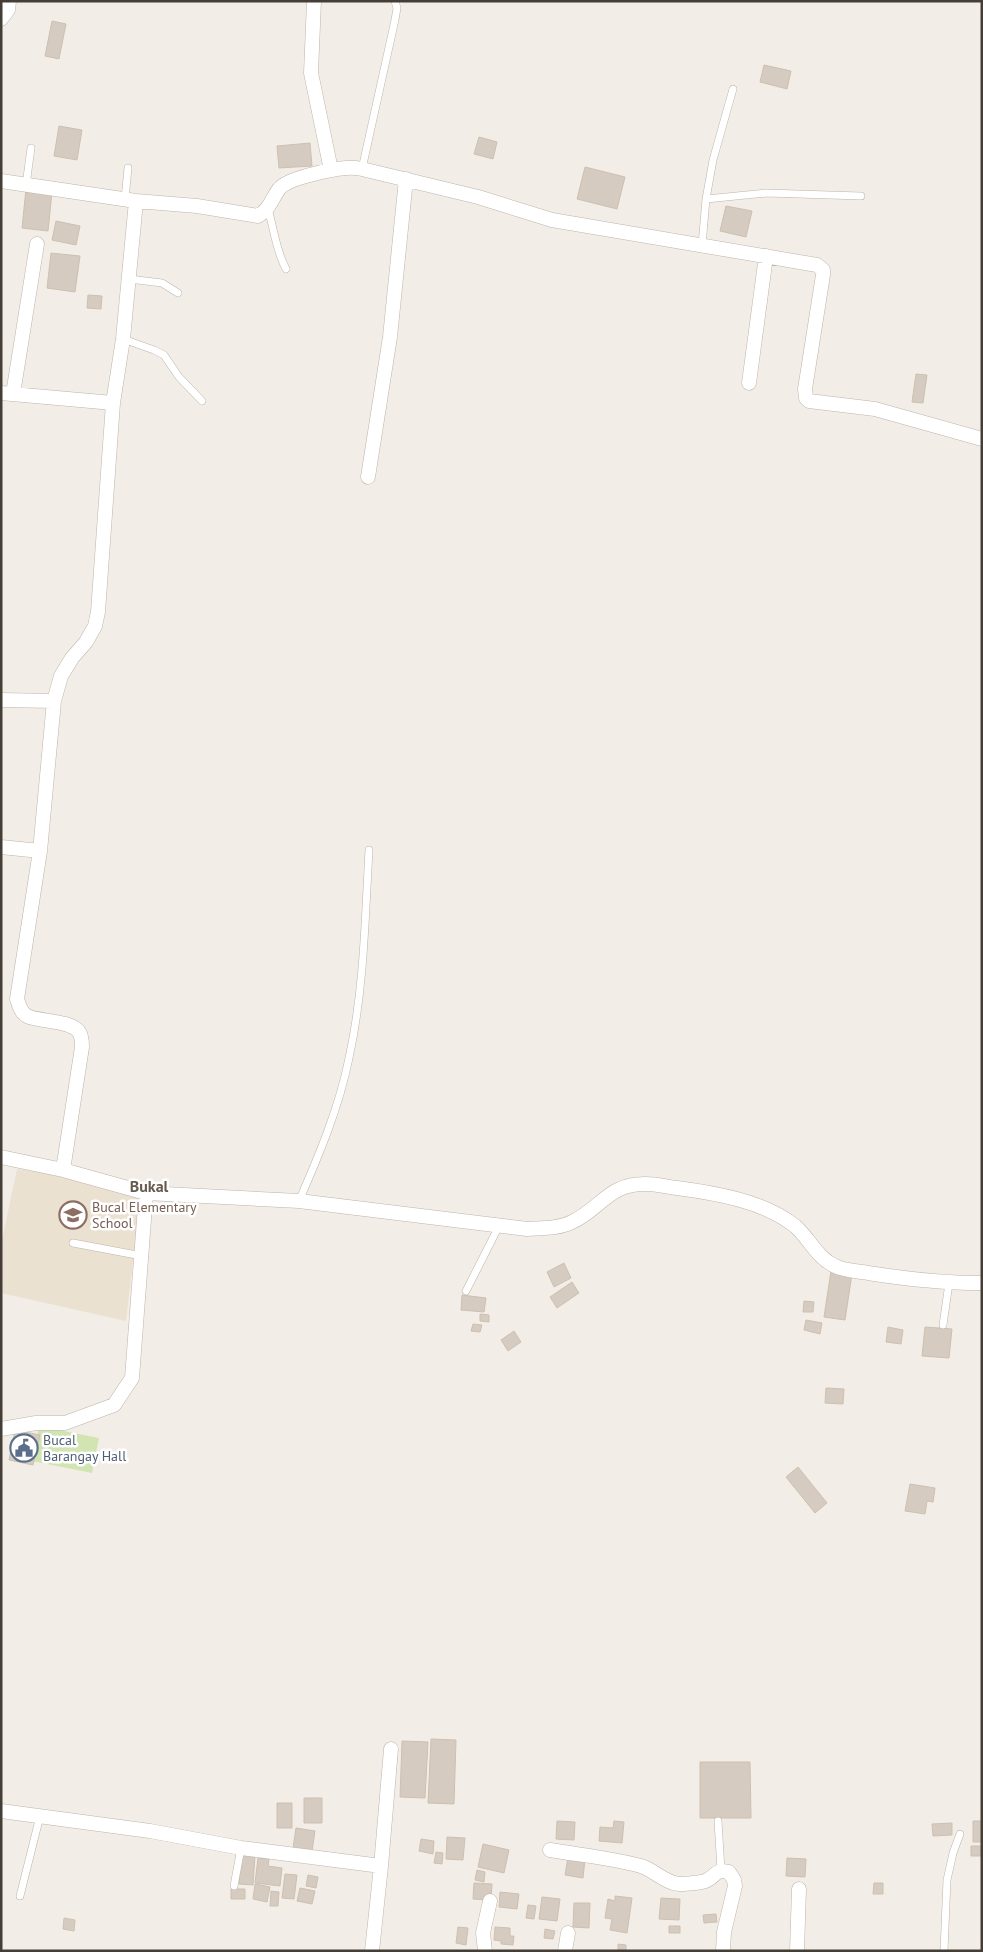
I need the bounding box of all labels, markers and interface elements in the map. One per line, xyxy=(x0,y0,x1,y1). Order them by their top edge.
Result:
district label: Bukal xyxy=(130,1176,169,1196)
place label: Bucal Elementary School xyxy=(92,1198,197,1232)
school or university icon: Bucal Elementary School xyxy=(58,1200,88,1230)
place label: Bucal Barangay Hall xyxy=(43,1431,126,1465)
public building icon: Bucal Barangay Hall xyxy=(9,1433,39,1463)

